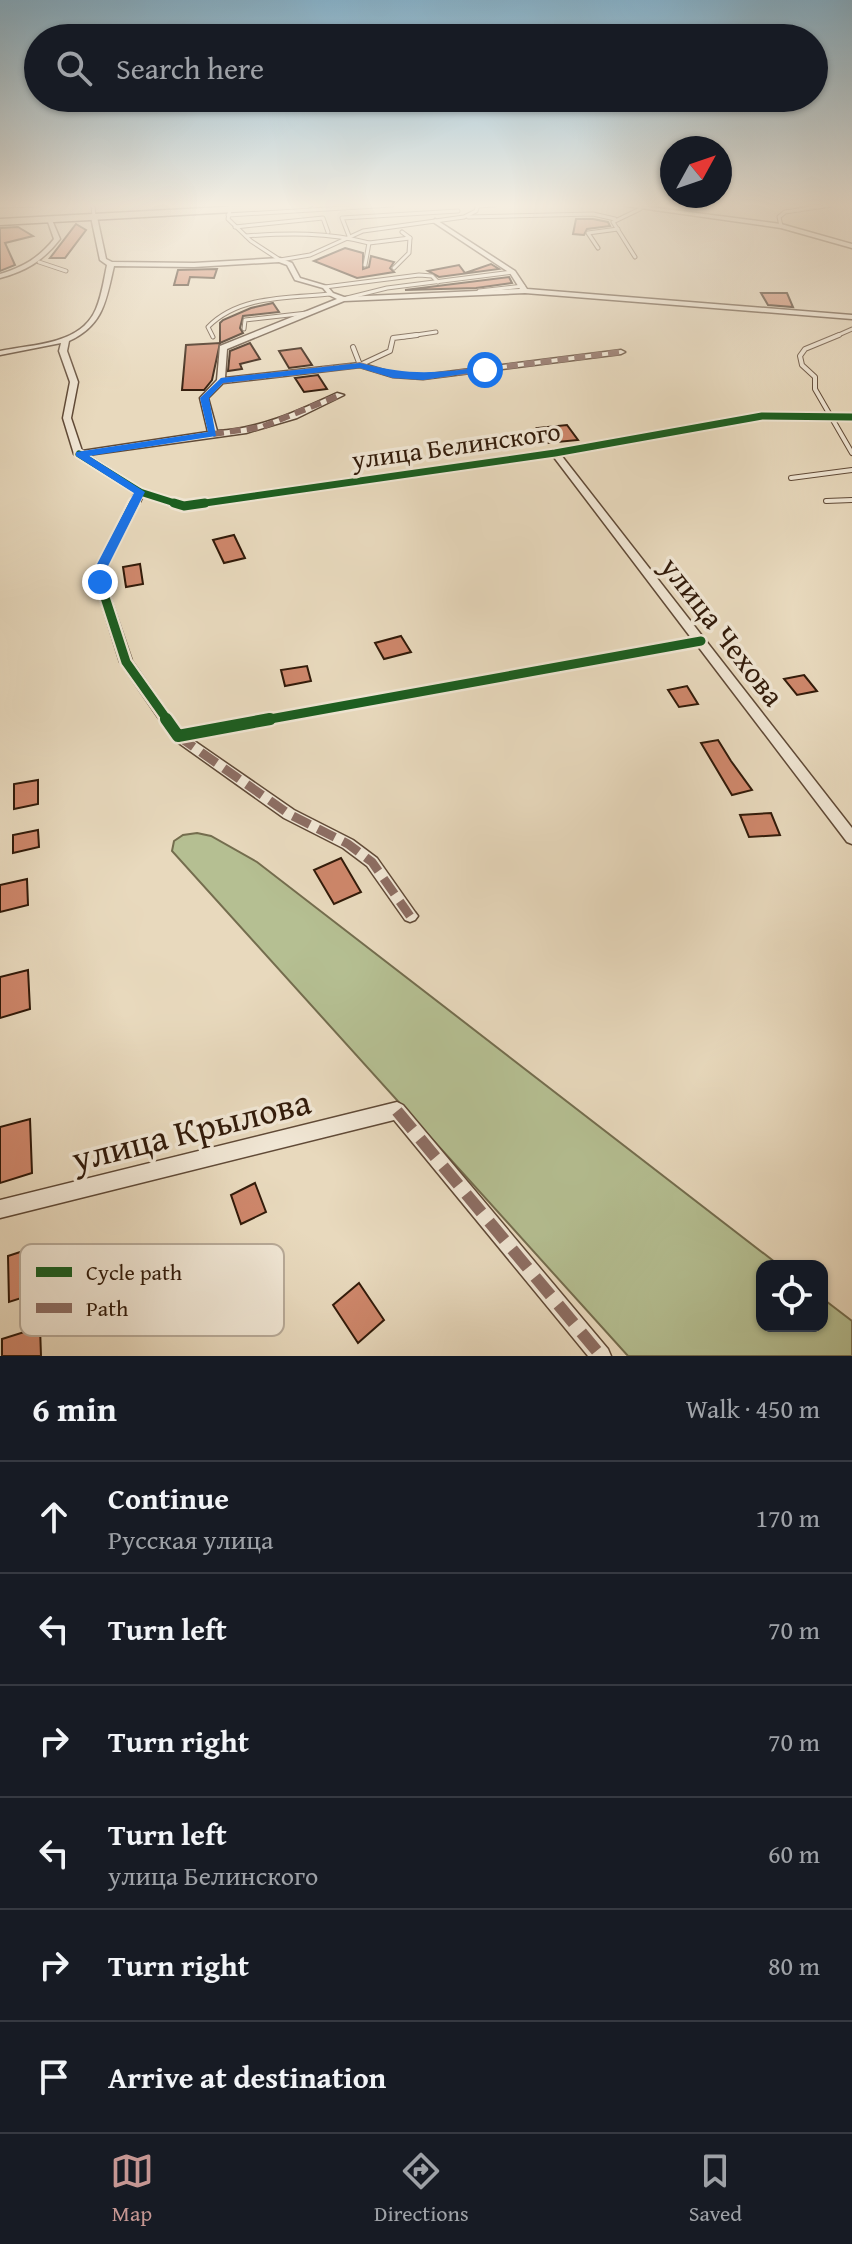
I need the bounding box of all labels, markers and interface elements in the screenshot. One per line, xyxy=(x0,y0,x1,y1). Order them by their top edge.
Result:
search box xyxy=(24,24,828,112)
icon: search xyxy=(52,46,96,90)
text: Search here xyxy=(116,46,264,90)
north arrow xyxy=(660,136,732,208)
route start xyxy=(467,352,503,388)
street label: улица Белинского xyxy=(348,411,563,479)
street label: улица Чехова xyxy=(650,546,796,716)
route end xyxy=(82,564,118,600)
street label: улица Крылова xyxy=(65,1074,316,1185)
legend xyxy=(20,1244,284,1336)
text: Cycle path xyxy=(86,1256,183,1288)
map controls xyxy=(756,1260,828,1332)
button: locate xyxy=(756,1260,828,1332)
text: Path xyxy=(86,1292,129,1324)
text: 6 min xyxy=(32,1384,117,1433)
text: Walk · 450 m xyxy=(686,1389,820,1428)
text: Continue xyxy=(108,1476,229,1520)
icon: ahead xyxy=(32,1495,76,1539)
text: 170 m xyxy=(755,1498,820,1537)
text: Русская улица xyxy=(108,1520,273,1559)
icon: left xyxy=(32,1607,76,1651)
text: Turn left xyxy=(108,1607,227,1651)
text: 70 m xyxy=(768,1610,820,1649)
icon: right xyxy=(32,1719,76,1763)
text: Turn right xyxy=(108,1719,249,1763)
text: 70 m xyxy=(768,1722,820,1761)
text: Turn left xyxy=(108,1812,227,1856)
icon: left xyxy=(32,1831,76,1875)
text: 60 m xyxy=(768,1834,820,1873)
text: улица Белинского xyxy=(108,1856,318,1895)
icon: right xyxy=(32,1943,76,1987)
text: Turn right xyxy=(108,1943,249,1987)
text: 80 m xyxy=(768,1946,820,1985)
icon: arrive xyxy=(32,2055,76,2099)
text: Arrive at destination xyxy=(108,2055,386,2099)
tab: Map xyxy=(110,2149,154,2229)
tab: Directions xyxy=(374,2149,469,2229)
tab: Saved xyxy=(689,2149,742,2229)

